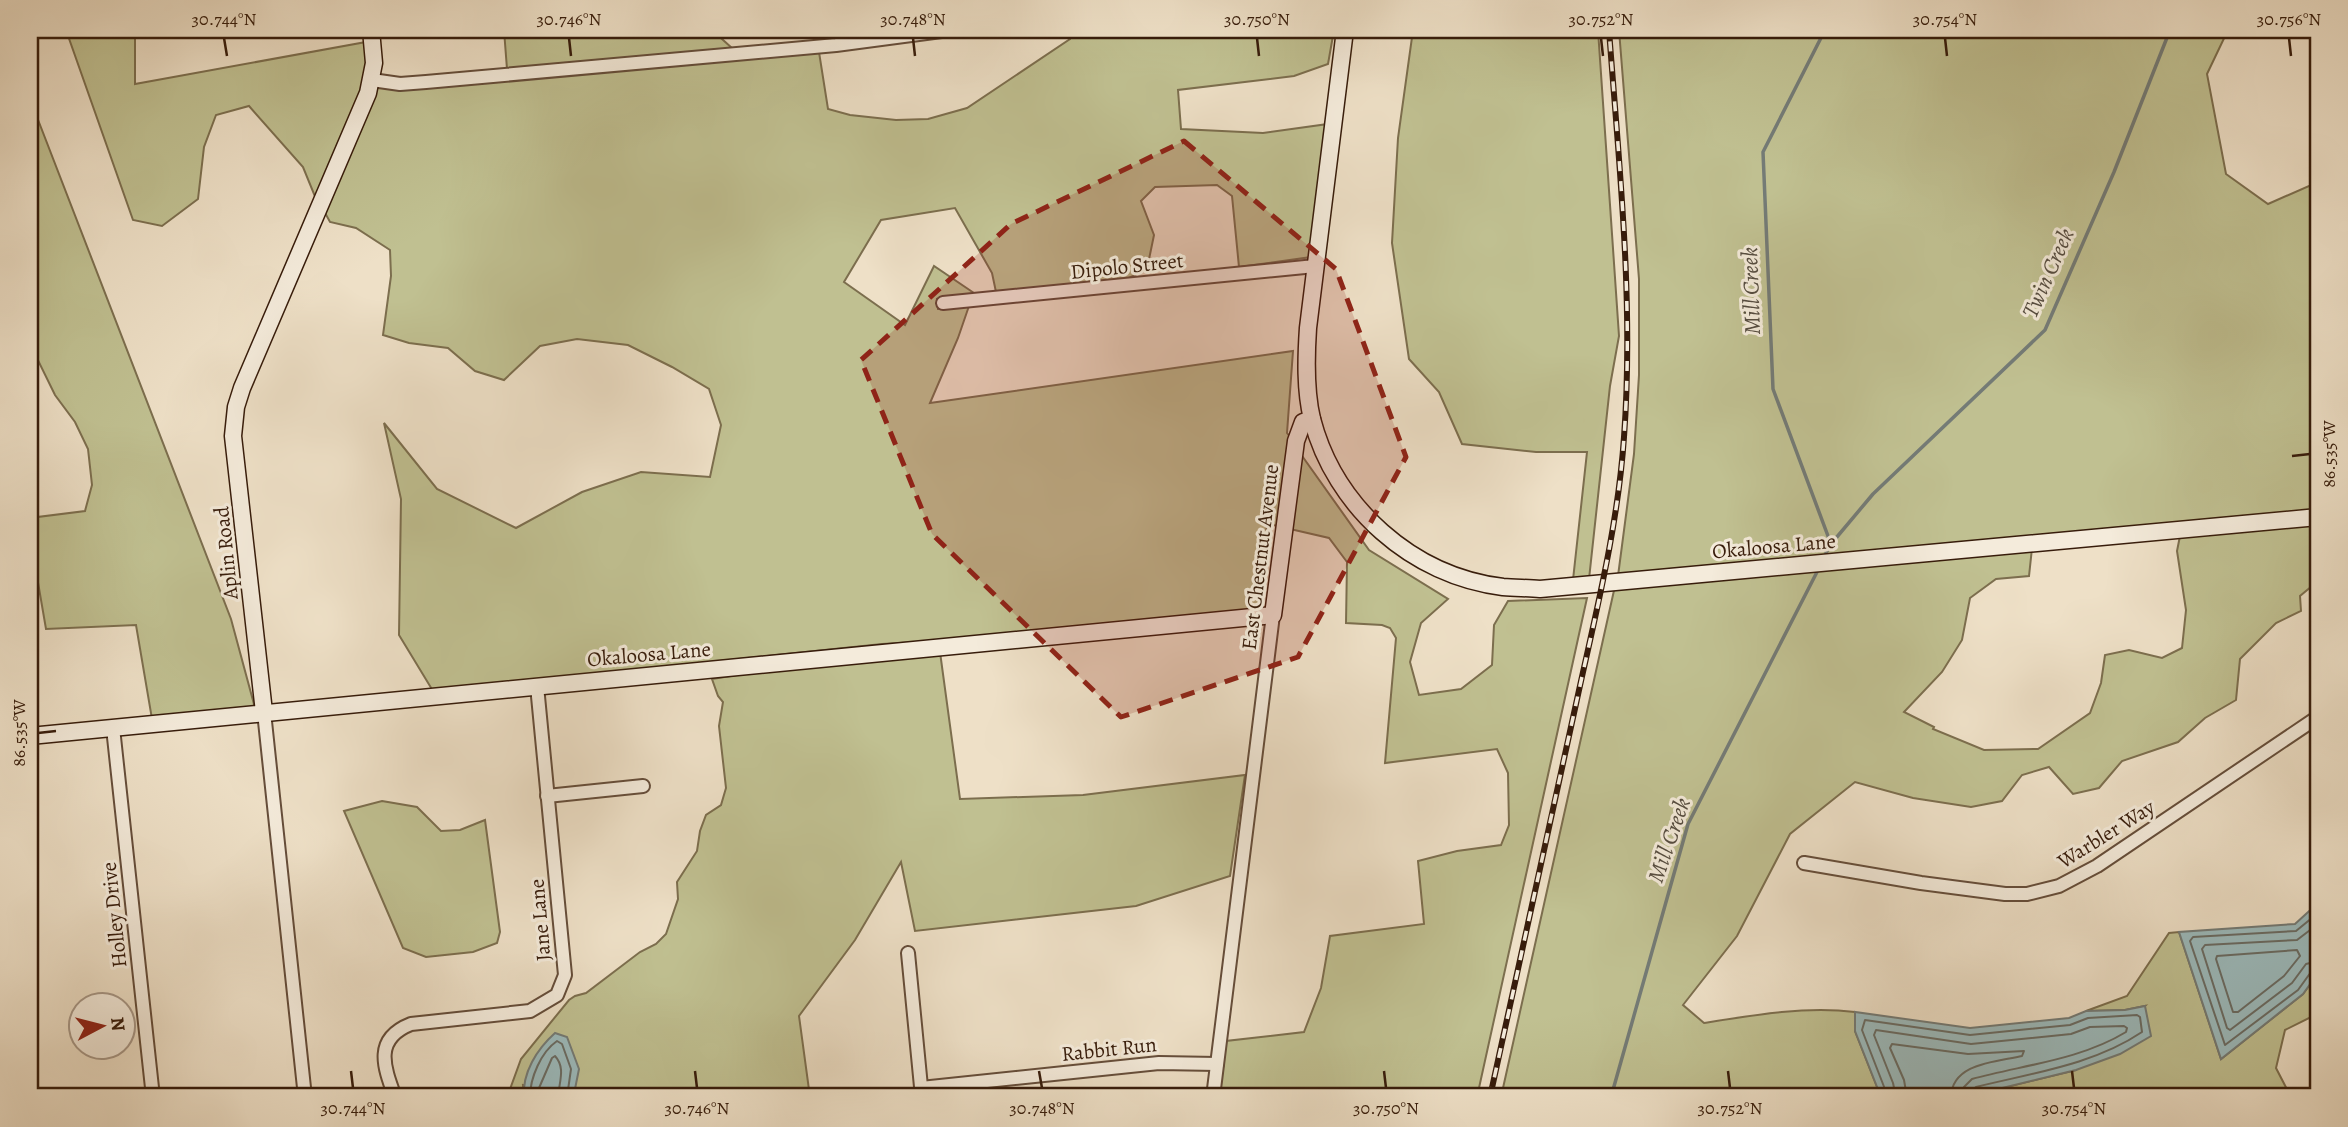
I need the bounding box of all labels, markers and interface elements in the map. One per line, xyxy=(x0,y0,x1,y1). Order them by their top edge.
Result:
text: 30.744°N xyxy=(192,7,256,31)
text: 30.746°N xyxy=(537,7,602,31)
text: 30.748°N xyxy=(880,7,946,31)
text: 30.750°N xyxy=(1224,7,1290,31)
text: 30.752°N xyxy=(1569,7,1633,31)
text: 30.754°N xyxy=(1913,7,1977,31)
text: 30.756°N xyxy=(2257,7,2321,31)
water label: Twin Creek xyxy=(2015,223,2081,323)
street label: Dipolo Street xyxy=(1069,246,1185,286)
water label: Mill Creek xyxy=(1734,247,1768,335)
text: 86.535°W xyxy=(2317,420,2341,488)
street label: East Chestnut Avenue xyxy=(1235,463,1285,651)
street label: Aplin Road xyxy=(207,504,245,602)
street label: Okaloosa Lane xyxy=(1711,527,1837,565)
street label: Okaloosa Lane xyxy=(586,635,712,673)
text: 86.535°W xyxy=(7,699,31,767)
water label: Mill Creek xyxy=(1640,793,1698,887)
street label: Warbler Way xyxy=(2051,793,2160,875)
street label: Holley Drive xyxy=(95,861,133,969)
street label: Jane Lane xyxy=(522,878,558,962)
north arrow xyxy=(66,990,136,1060)
text: N xyxy=(104,1016,132,1033)
street label: Rabbit Run xyxy=(1060,1030,1158,1068)
text: 30.744°N xyxy=(321,1096,385,1120)
text: 30.746°N xyxy=(665,1096,730,1120)
text: 30.748°N xyxy=(1009,1096,1075,1120)
text: 30.750°N xyxy=(1353,1096,1419,1120)
text: 30.752°N xyxy=(1698,1096,1762,1120)
text: 30.754°N xyxy=(2042,1096,2106,1120)

